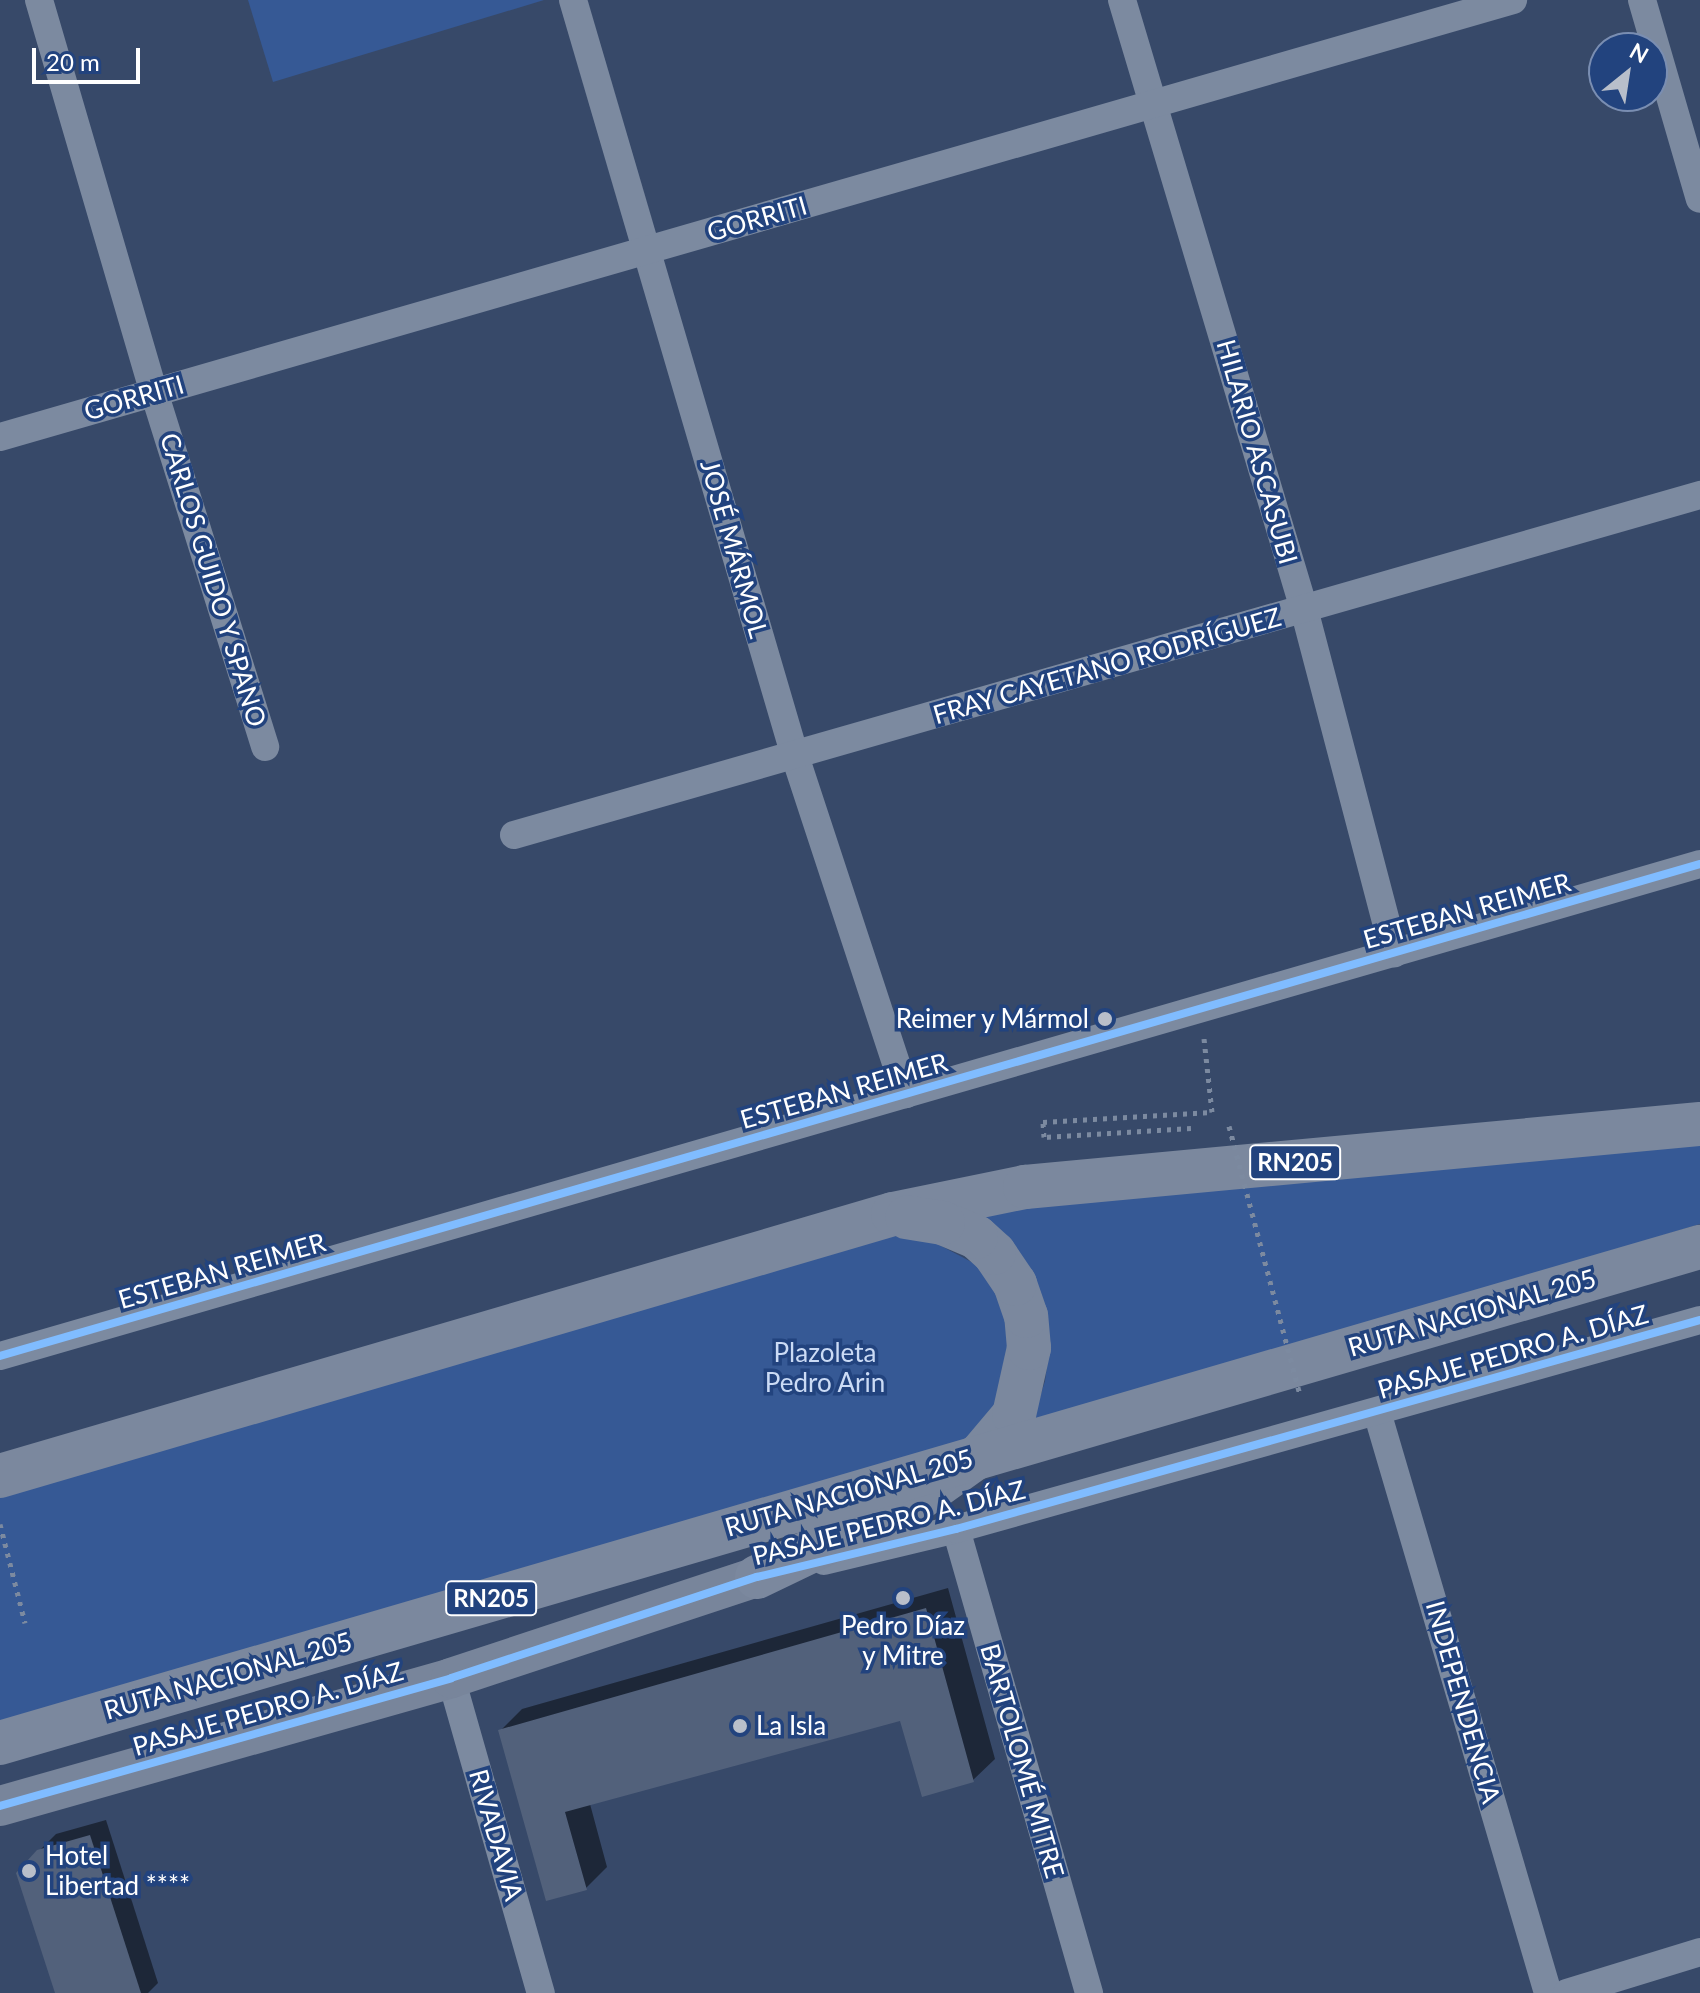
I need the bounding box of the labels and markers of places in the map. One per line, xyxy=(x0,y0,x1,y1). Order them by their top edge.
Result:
place label: Reimer y Mármol xyxy=(894,1003,1089,1035)
marker: Reimer y Mármol xyxy=(1096,1010,1114,1028)
marker: Pedro Díaz y Mitre xyxy=(894,1589,912,1607)
place label: Pedro Díaz y Mitre xyxy=(841,1610,965,1672)
place label: La Isla xyxy=(756,1710,826,1742)
marker: La Isla xyxy=(731,1717,749,1735)
place label: Hotel Libertad **** xyxy=(45,1840,190,1902)
marker: Hotel Libertad **** xyxy=(20,1862,38,1880)

